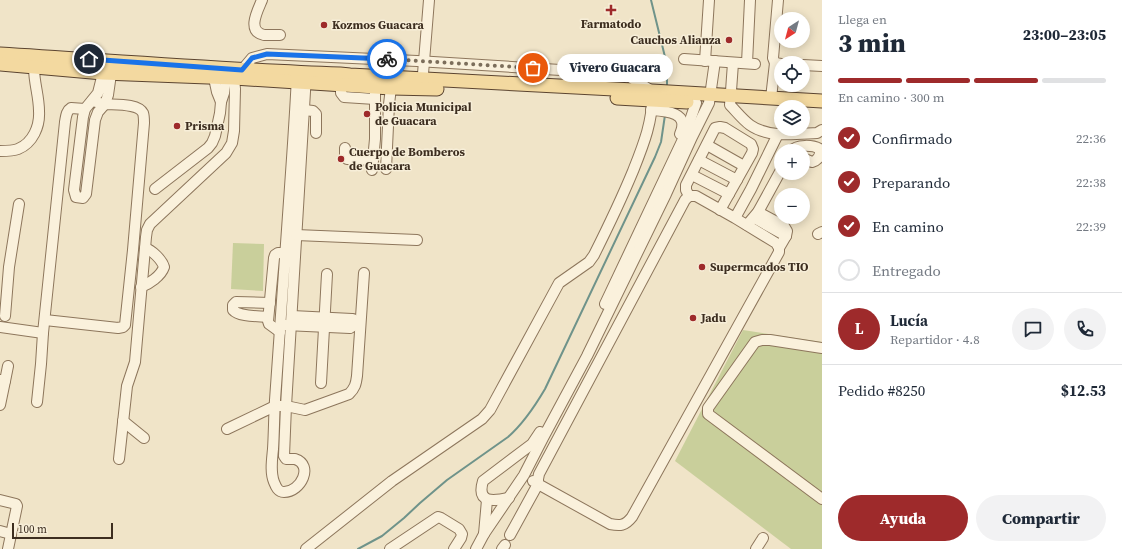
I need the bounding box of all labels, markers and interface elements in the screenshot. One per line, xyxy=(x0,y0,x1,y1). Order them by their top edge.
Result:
marker: Farmatodo xyxy=(606,5,616,15)
text: Llega en xyxy=(838,11,887,28)
north arrow xyxy=(774,12,810,48)
map controls xyxy=(774,12,810,224)
place label: Farmatodo xyxy=(581,16,641,32)
place label: Kozmos Guacara xyxy=(332,17,424,33)
marker: Kozmos Guacara xyxy=(319,20,329,30)
text: 23:00–23:05 xyxy=(1023,24,1106,45)
text: 3 min xyxy=(838,25,906,61)
place label: Cauchos Alianza xyxy=(631,32,722,48)
marker: Cauchos Alianza xyxy=(724,35,734,45)
courier xyxy=(367,39,407,79)
pin xyxy=(72,42,106,76)
icon: home xyxy=(78,48,100,70)
icon: bike xyxy=(376,48,398,70)
pin xyxy=(516,51,550,85)
callout: Vivero Guacara xyxy=(557,54,673,82)
button: locate xyxy=(774,56,810,92)
icon: bag xyxy=(522,57,544,79)
text: Vivero Guacara xyxy=(569,59,661,76)
text: En camino · 300 m xyxy=(838,89,944,106)
place label: Policia Municipal de Guacara xyxy=(375,99,472,129)
button: layers xyxy=(774,100,810,136)
marker: Policia Municipal de Guacara xyxy=(362,109,372,119)
place label: Prisma xyxy=(185,118,225,134)
marker: Prisma xyxy=(172,121,182,131)
icon: check xyxy=(838,127,860,149)
text: Confirmado xyxy=(872,128,952,149)
text: 22:36 xyxy=(1076,130,1106,147)
place label: Cuerpo de Bomberos de Guacara xyxy=(349,144,465,174)
button: + xyxy=(774,144,810,180)
marker: Cuerpo de Bomberos de Guacara xyxy=(336,154,346,164)
icon: check xyxy=(838,171,860,193)
text: Preparando xyxy=(872,172,950,193)
text: 22:38 xyxy=(1076,174,1106,191)
button: − xyxy=(774,188,810,224)
icon: check xyxy=(838,215,860,237)
text: En camino xyxy=(872,216,944,237)
text: 22:39 xyxy=(1076,218,1106,235)
place label: Supermcados TIO xyxy=(710,259,809,275)
text: Entregado xyxy=(872,260,941,281)
marker: Supermcados TIO xyxy=(697,262,707,272)
button: chat xyxy=(1012,308,1054,350)
button: phone xyxy=(1064,308,1106,350)
place label: Jadu xyxy=(700,310,727,326)
text: Lucía xyxy=(890,310,928,331)
marker: Jadu xyxy=(688,313,698,323)
text: L xyxy=(855,318,863,339)
text: Repartidor · 4.8 xyxy=(890,331,980,348)
text: Pedido #8250 xyxy=(838,380,925,401)
text: $12.53 xyxy=(1061,380,1106,401)
button: Ayuda xyxy=(838,495,968,541)
button: Compartir xyxy=(976,495,1106,541)
scale bar xyxy=(12,521,113,540)
text: 100 m xyxy=(18,522,47,537)

